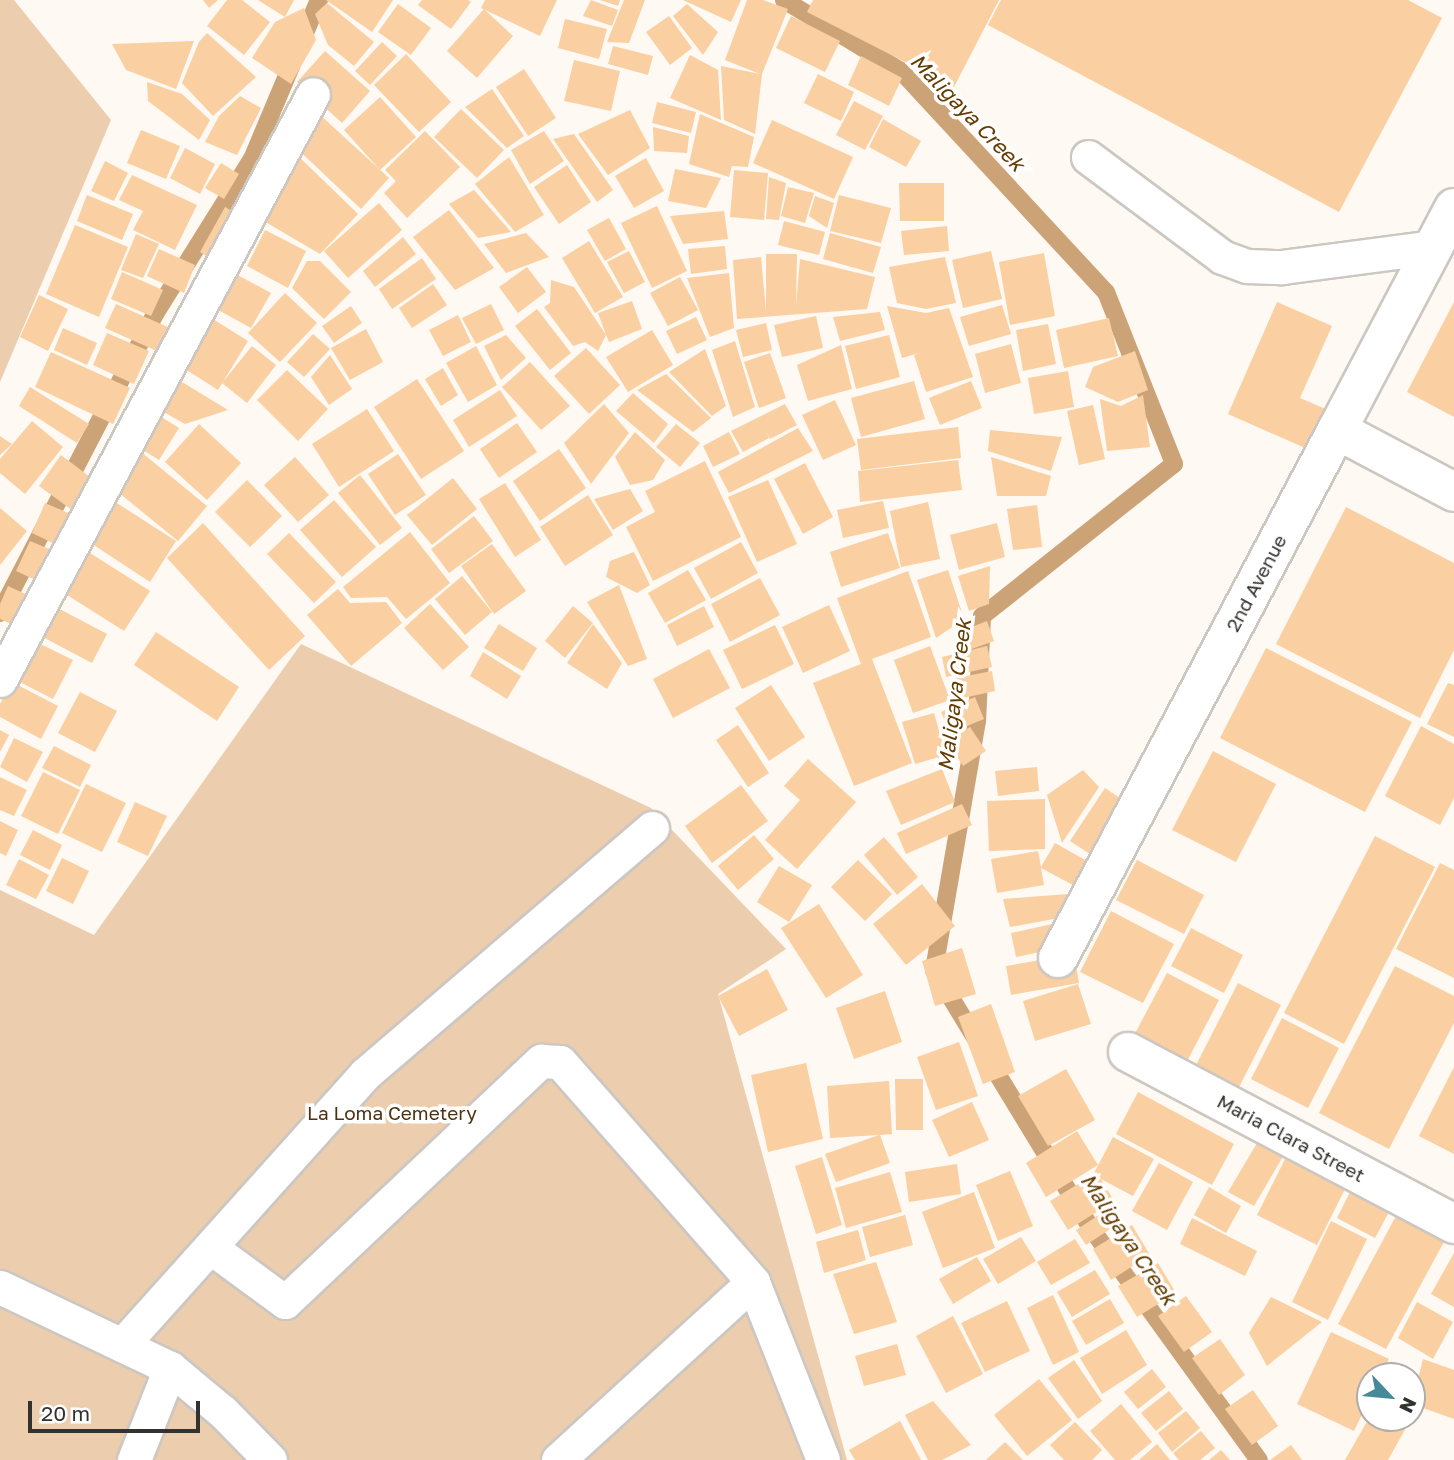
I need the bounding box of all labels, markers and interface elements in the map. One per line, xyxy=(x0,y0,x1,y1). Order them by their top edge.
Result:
water label: Maligaya Creek xyxy=(906,48,1030,176)
street label: 2nd Avenue xyxy=(1221,531,1291,635)
water label: Maligaya Creek xyxy=(932,617,976,773)
street label: Maria Clara Street xyxy=(1213,1089,1369,1187)
park label: La Loma Cemetery xyxy=(307,1102,477,1124)
water label: Maligaya Creek xyxy=(1076,1168,1182,1310)
north arrow xyxy=(1356,1362,1426,1432)
scale bar xyxy=(32,1386,203,1430)
text: N xyxy=(1395,1394,1422,1417)
text: 20 m xyxy=(41,1400,90,1426)

